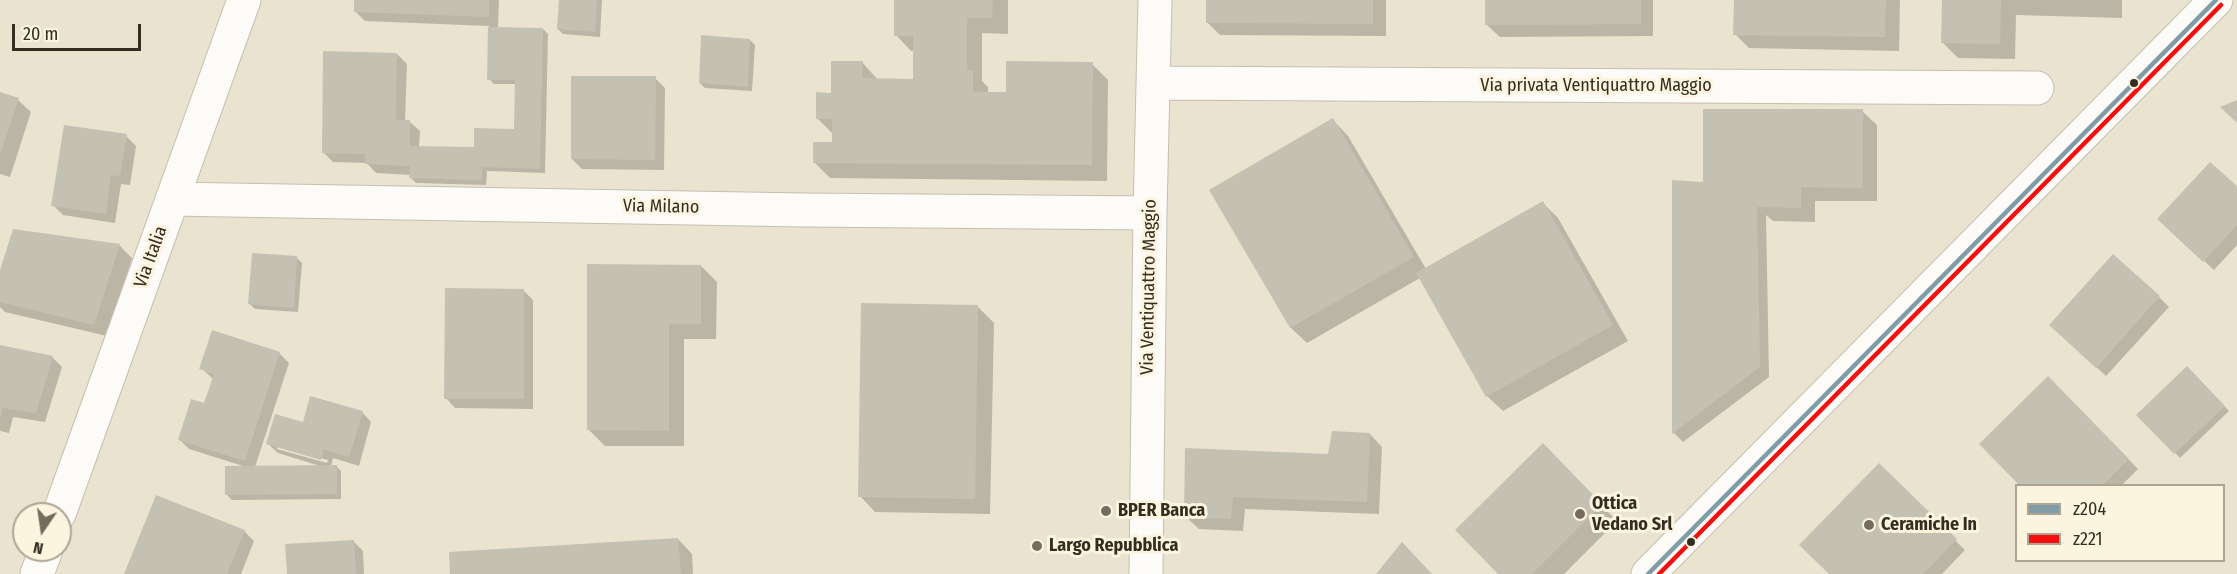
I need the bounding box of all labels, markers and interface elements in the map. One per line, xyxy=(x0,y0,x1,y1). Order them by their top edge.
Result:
scale bar xyxy=(15,12,144,50)
text: 20 m xyxy=(23,23,58,45)
street label: Via privata Ventiquattro Maggio xyxy=(1480,75,1712,97)
unlabelled marker xyxy=(2128,77,2140,89)
street label: Via Milano xyxy=(623,196,699,218)
street label: Via Ventiquattro Maggio xyxy=(1137,199,1161,375)
street label: Via Italia xyxy=(130,223,172,291)
legend xyxy=(2015,484,2225,562)
place label: Ottica Vedano Srl xyxy=(1592,493,1673,536)
text: z204 xyxy=(2073,498,2106,520)
place label: BPER Banca xyxy=(1118,500,1205,522)
north arrow xyxy=(12,502,72,562)
marker: BPER Banca xyxy=(1099,504,1113,518)
marker: Ottica Vedano Srl xyxy=(1573,507,1587,521)
place label: Ceramiche In xyxy=(1881,514,1977,536)
marker: Ceramiche In xyxy=(1862,518,1876,532)
text: z221 xyxy=(2073,528,2103,550)
place label: Largo Repubblica xyxy=(1049,535,1178,557)
unlabelled marker xyxy=(1685,536,1697,548)
text: N xyxy=(31,538,45,558)
marker: Largo Repubblica xyxy=(1030,539,1044,553)

